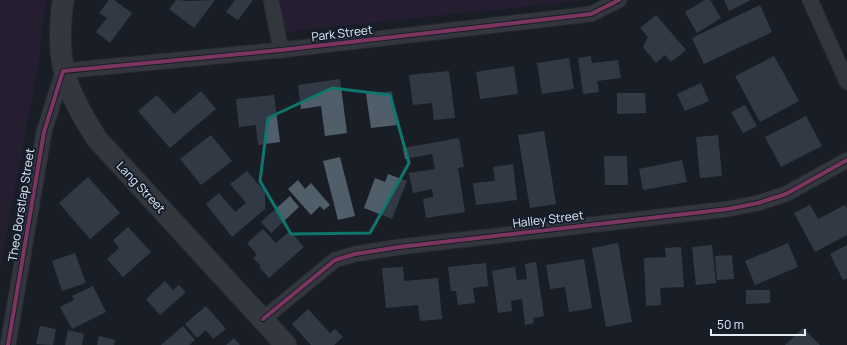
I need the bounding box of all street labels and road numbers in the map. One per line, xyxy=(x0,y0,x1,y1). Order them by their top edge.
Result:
street label: Park Street xyxy=(310,21,374,45)
street label: Theo Borstlap Street xyxy=(4,147,38,263)
street label: Lang Street xyxy=(113,158,169,217)
street label: Halley Street xyxy=(512,206,585,232)

